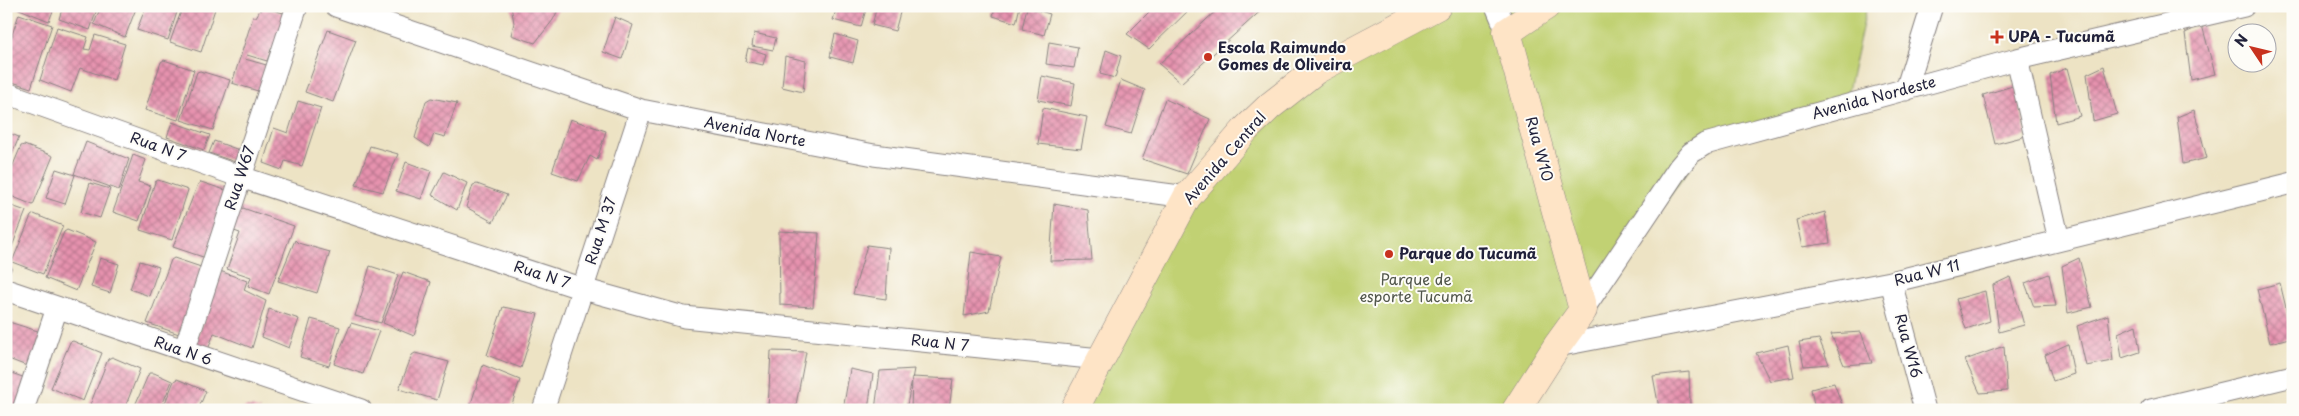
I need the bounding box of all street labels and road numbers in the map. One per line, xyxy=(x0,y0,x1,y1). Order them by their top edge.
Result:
street label: Avenida Nordeste xyxy=(1809,69,1938,124)
street label: Avenida Central xyxy=(1177,105,1271,209)
street label: Avenida Norte xyxy=(703,109,808,152)
street label: Rua W10 xyxy=(1521,114,1560,184)
street label: Rua N 7 xyxy=(127,125,190,166)
street label: Rua W67 xyxy=(217,142,260,213)
street label: Rua M 37 xyxy=(578,194,621,267)
street label: Rua W 11 xyxy=(1891,252,1962,291)
street label: Rua N 7 xyxy=(511,254,574,294)
street label: Rua W16 xyxy=(1890,311,1929,380)
street label: Rua N 7 xyxy=(910,327,971,356)
street label: Rua N 6 xyxy=(151,329,216,370)

